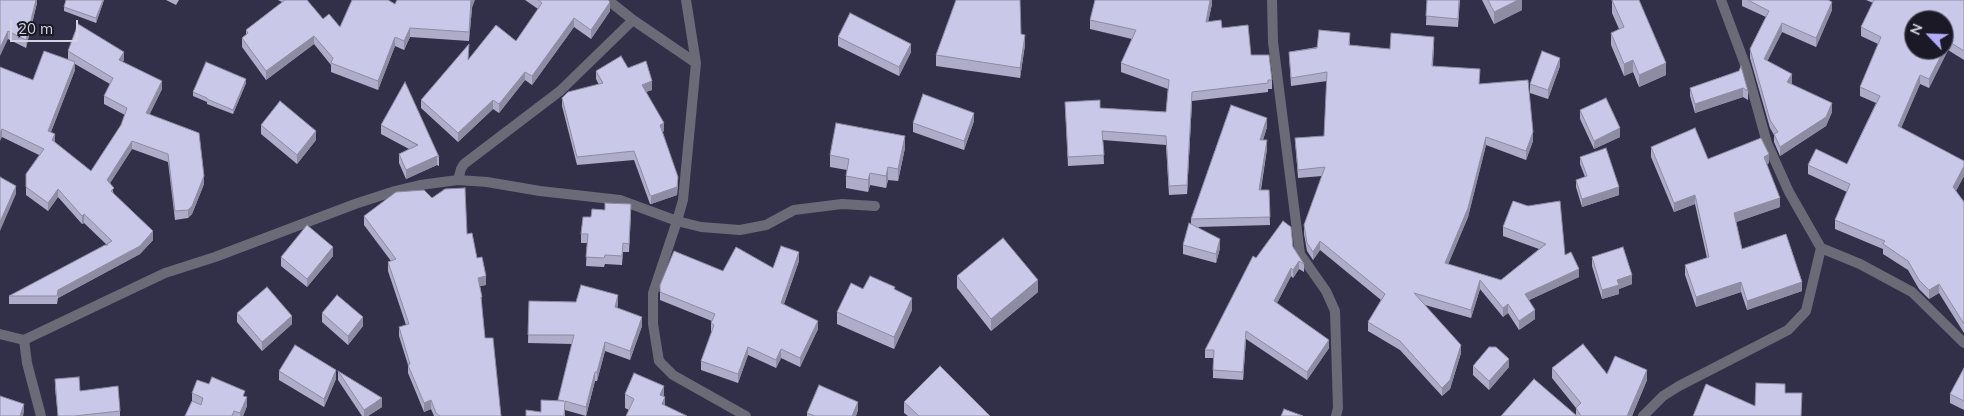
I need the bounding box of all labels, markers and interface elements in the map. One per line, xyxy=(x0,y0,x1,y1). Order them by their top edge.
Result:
scale bar xyxy=(12,10,80,42)
north arrow xyxy=(1904,10,1954,60)
text: 20 m xyxy=(18,19,53,38)
text: N xyxy=(1906,21,1927,38)

